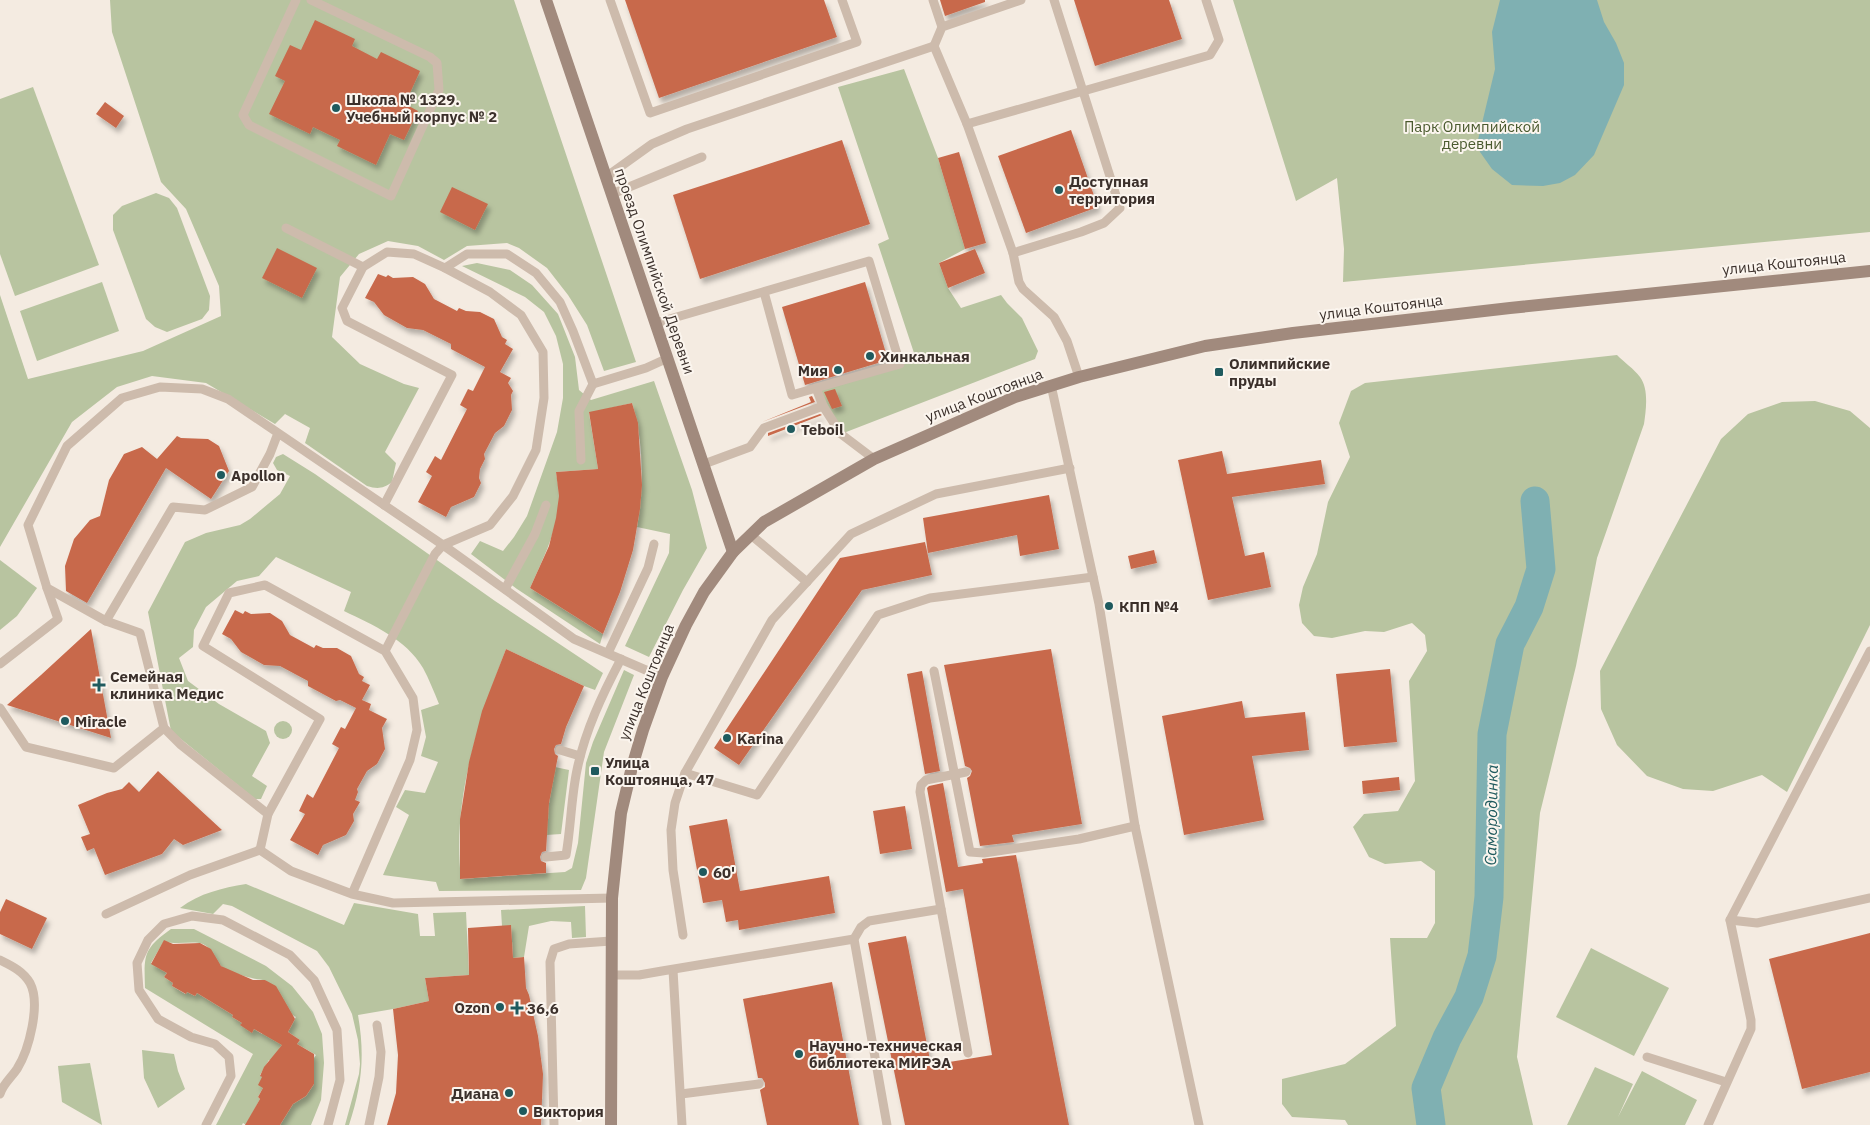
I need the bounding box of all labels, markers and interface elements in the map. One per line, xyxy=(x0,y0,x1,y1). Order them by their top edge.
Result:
place label: Школа № 1329. Учебный корпус № 2 xyxy=(346,90,497,126)
marker: Школа № 1329. Учебный корпус № 2 xyxy=(330,102,342,114)
park label: Парк Олимпийской деревни xyxy=(1404,117,1540,153)
street label: проезд Олимпийской Деревни xyxy=(611,165,699,377)
place label: Доступная территория xyxy=(1069,172,1155,208)
marker: Доступная территория xyxy=(1053,184,1065,196)
street label: улица Коштоянца xyxy=(1721,247,1847,279)
street label: улица Коштоянца xyxy=(1318,290,1444,324)
place label: Хинкальная xyxy=(880,347,970,366)
marker: Хинкальная xyxy=(864,350,876,362)
place label: Олимпийские пруды xyxy=(1229,354,1330,390)
place label: Мия xyxy=(798,361,828,380)
marker: Мия xyxy=(832,364,844,376)
street label: улица Коштоянца xyxy=(923,364,1045,426)
marker: Олимпийские пруды xyxy=(1213,366,1225,378)
place label: Teboil xyxy=(801,420,844,439)
marker: Teboil xyxy=(785,423,797,435)
place label: Apollon xyxy=(231,466,285,485)
marker: Apollon xyxy=(215,469,227,481)
place label: КПП №4 xyxy=(1119,597,1179,616)
marker: КПП №4 xyxy=(1103,600,1115,612)
street label: улица Коштоянца xyxy=(614,621,678,743)
place label: Семейная клиника Медис xyxy=(110,667,224,703)
marker: Семейная клиника Медис xyxy=(92,678,106,692)
place label: Miracle xyxy=(75,712,127,731)
marker: Miracle xyxy=(59,715,71,727)
place label: Karina xyxy=(737,729,784,748)
marker: Karina xyxy=(721,732,733,744)
place label: Улица Коштоянца, 47 xyxy=(605,753,714,789)
water label: Самородинка xyxy=(1480,764,1502,866)
marker: Улица Коштоянца, 47 xyxy=(589,765,601,777)
place label: 60' xyxy=(713,863,735,882)
marker: 60' xyxy=(697,866,709,878)
place label: Ozon xyxy=(454,998,490,1017)
place label: 36,6 xyxy=(527,999,559,1018)
marker: Ozon xyxy=(494,1001,506,1013)
marker: 36,6 xyxy=(511,1002,523,1014)
place label: Научно-техническая библиотека МИРЭА xyxy=(809,1036,962,1072)
marker: Научно-техническая библиотека МИРЭА xyxy=(793,1048,805,1060)
place label: Диана xyxy=(451,1084,499,1103)
marker: Диана xyxy=(503,1087,515,1099)
place label: Виктория xyxy=(533,1102,604,1121)
marker: Виктория xyxy=(517,1105,529,1117)

